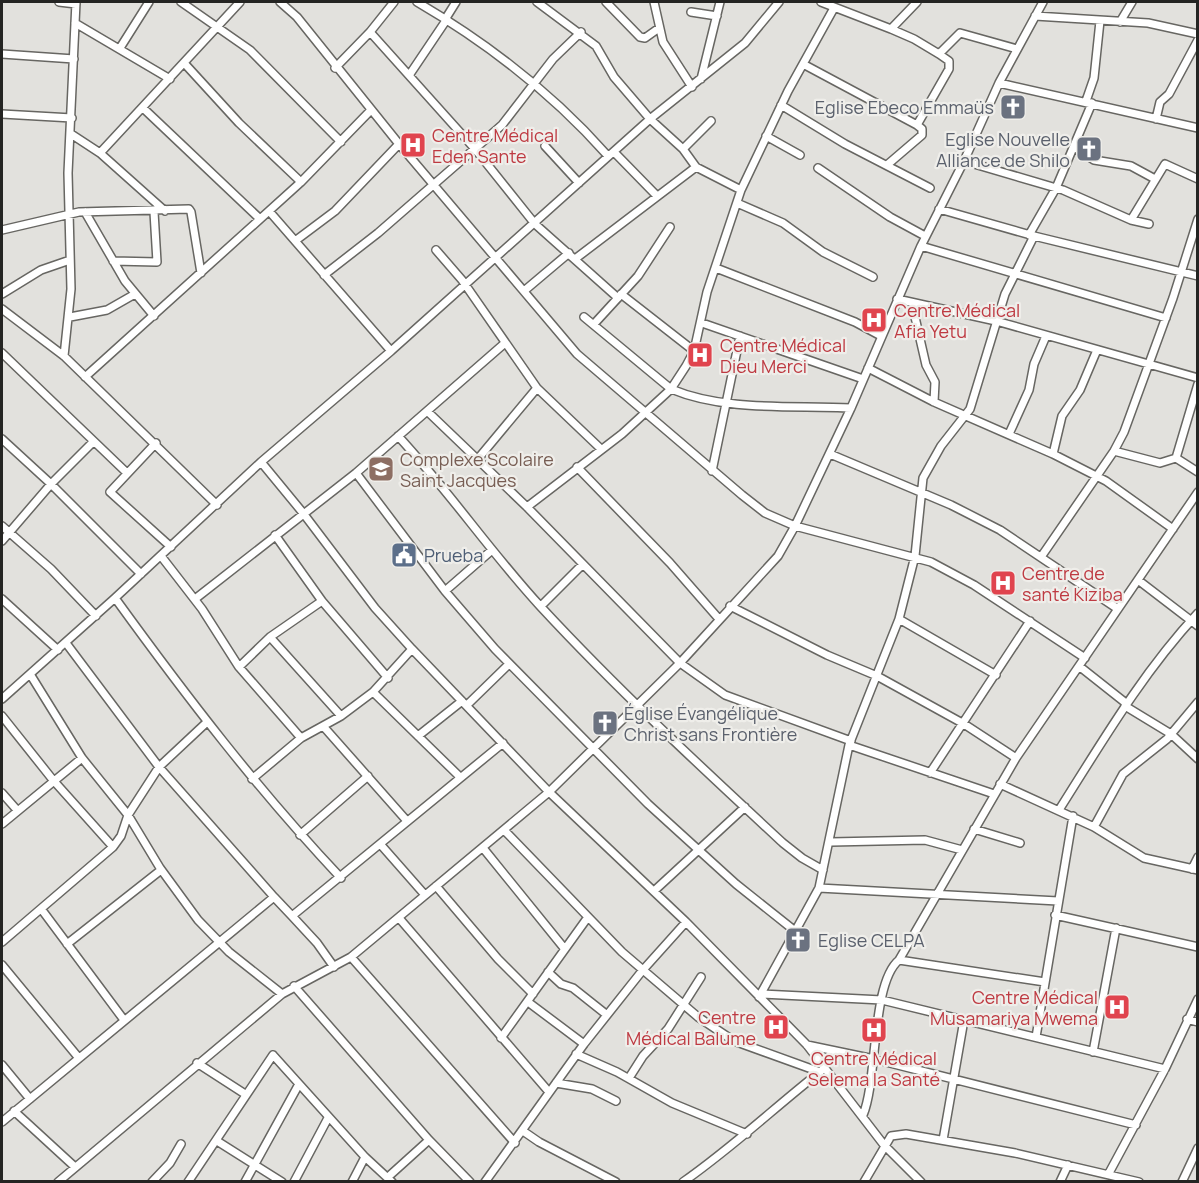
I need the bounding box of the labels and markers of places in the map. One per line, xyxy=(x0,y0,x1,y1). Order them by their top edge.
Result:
church icon: Eglise Ebeco Emmaüs xyxy=(998,92,1028,122)
place label: Eglise Ebeco Emmaüs xyxy=(815,95,994,119)
place label: Centre Médical Eden Sante xyxy=(432,123,558,168)
place label: Eglise Nouvelle Alliance de Shilo xyxy=(936,127,1070,172)
hospital icon: Centre Médical Eden Sante xyxy=(398,130,428,160)
church icon: Eglise Nouvelle Alliance de Shilo xyxy=(1074,134,1104,164)
place label: Centre Médical Afia Yetu xyxy=(894,298,1020,343)
hospital icon: Centre Médical Afia Yetu xyxy=(859,305,889,335)
place label: Centre Médical Dieu Merci xyxy=(720,333,846,378)
hospital icon: Centre Médical Dieu Merci xyxy=(685,340,715,370)
place label: Complexe Scolaire Saint Jacques xyxy=(400,447,554,492)
school or university icon: Complexe Scolaire Saint Jacques xyxy=(366,454,396,484)
public building icon: Prueba xyxy=(389,540,419,570)
place label: Prueba xyxy=(424,543,483,567)
place label: Centre de santé Kiziba xyxy=(1022,561,1123,606)
hospital icon: Centre de santé Kiziba xyxy=(988,568,1018,598)
place label: Église Évangélique Christ sans Frontière xyxy=(624,701,797,746)
church icon: Église Évangélique Christ sans Frontière xyxy=(590,708,620,738)
church icon: Eglise CELPA xyxy=(783,925,813,955)
place label: Eglise CELPA xyxy=(818,928,925,952)
place label: Centre Médical Musamariya Mwema xyxy=(930,985,1098,1030)
hospital icon: Centre Médical Musamariya Mwema xyxy=(1102,992,1132,1022)
place label: Centre Médical Balume xyxy=(626,1005,756,1050)
hospital icon: Centre Médical Balume xyxy=(761,1012,791,1042)
hospital icon: Centre Médical Selema la Santé xyxy=(859,1015,889,1045)
place label: Centre Médical Selema la Santé xyxy=(808,1046,940,1091)

